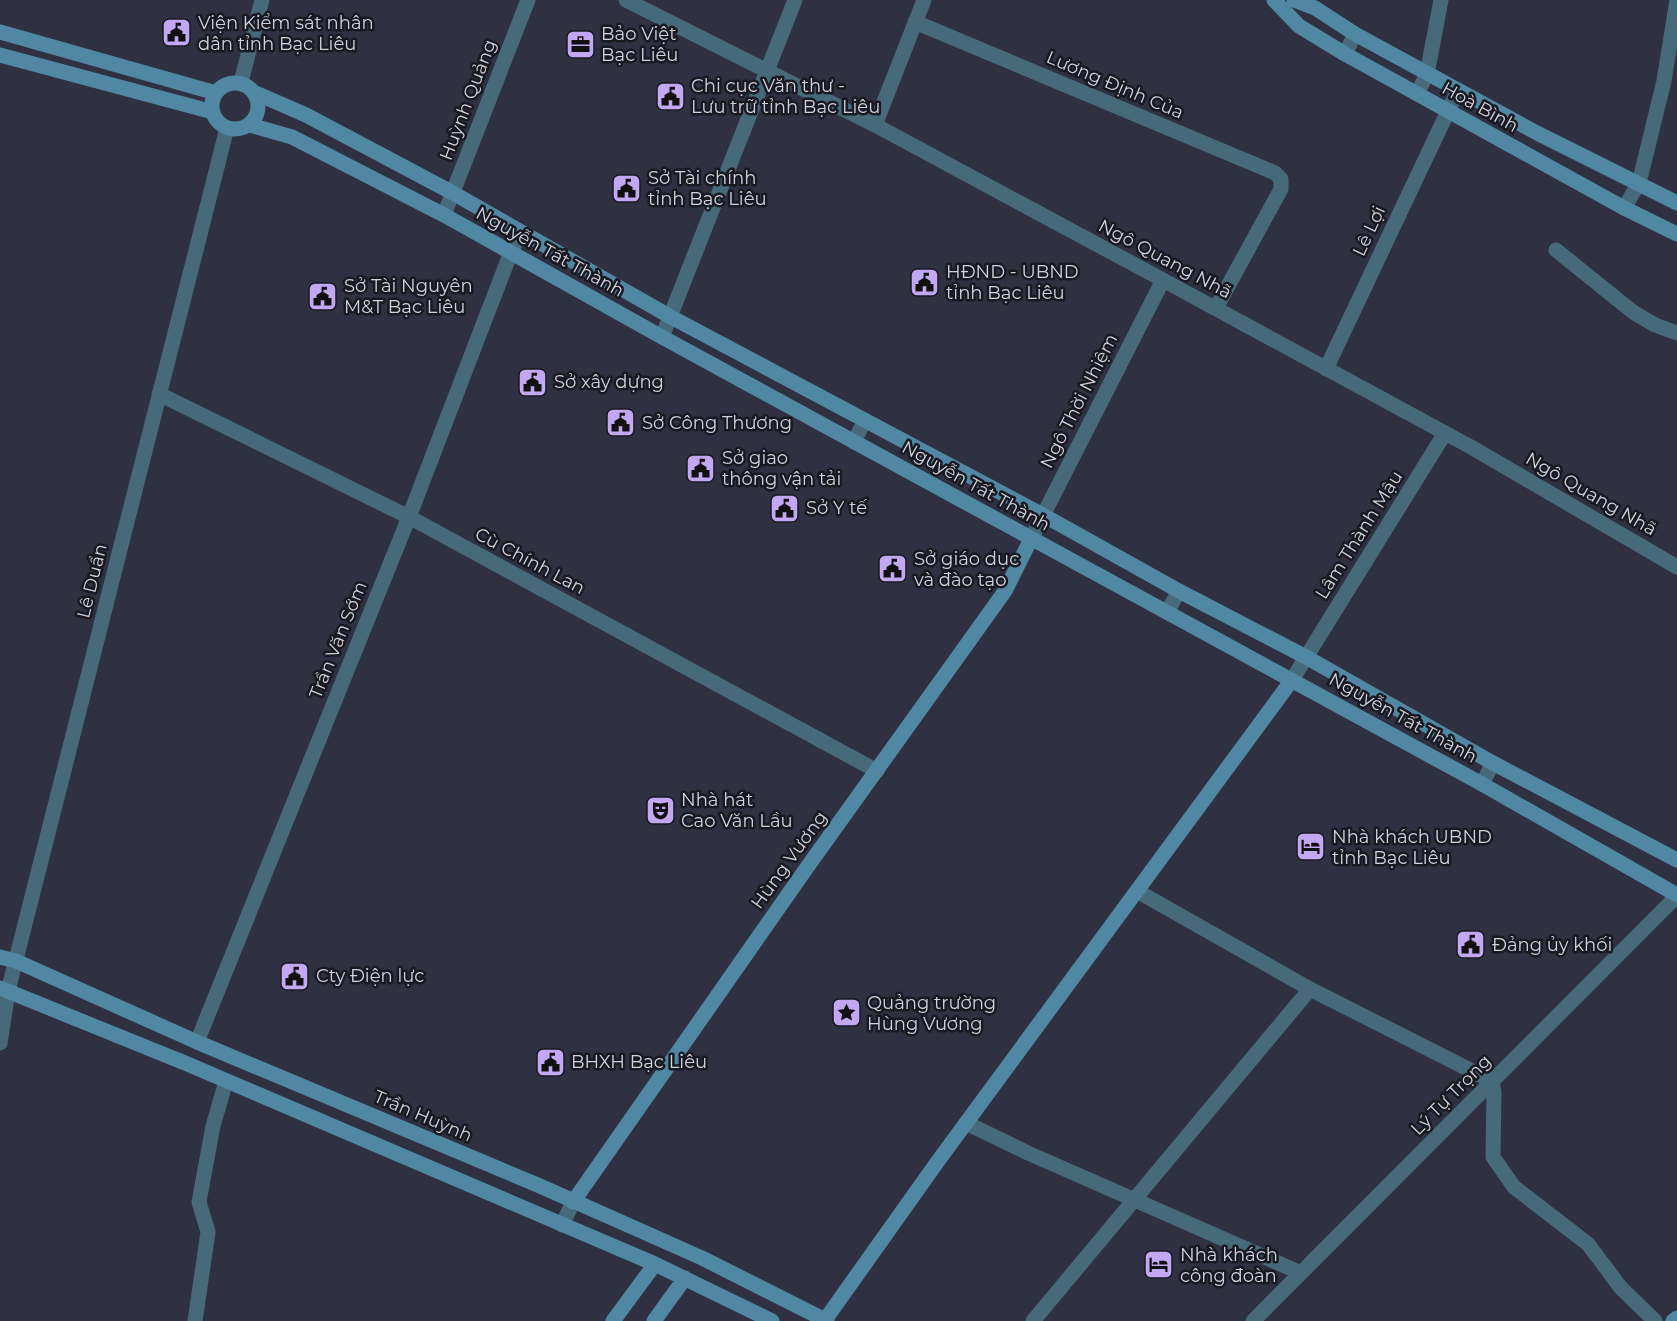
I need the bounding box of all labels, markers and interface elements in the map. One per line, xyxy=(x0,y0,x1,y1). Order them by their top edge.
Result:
place label: Viện Kiểm sát nhân dân tỉnh Bạc Liêu xyxy=(198,12,374,55)
public building icon: Viện Kiểm sát nhân dân tỉnh Bạc Liêu xyxy=(161,17,193,49)
place label: Bảo Việt Bạc Liêu xyxy=(601,23,678,66)
office icon: Bảo Việt Bạc Liêu xyxy=(564,28,596,60)
street label: Huỳnh Quảng xyxy=(435,36,501,164)
street label: Lương Định Của xyxy=(1043,46,1187,124)
place label: Chi cục Văn thư - Lưu trữ tỉnh Bạc Liêu xyxy=(691,75,880,118)
street label: Hoà Bình xyxy=(1438,77,1522,137)
public building icon: Chi cục Văn thư - Lưu trữ tỉnh Bạc Liêu xyxy=(654,80,686,112)
place label: Sở Tài chính tỉnh Bạc Liêu xyxy=(648,167,767,210)
public building icon: Sở Tài chính tỉnh Bạc Liêu xyxy=(611,172,643,204)
street label: Nguyễn Tất Thành xyxy=(472,202,628,302)
street label: Lê Lợi xyxy=(1348,202,1390,260)
street label: Ngô Quang Nhã xyxy=(1095,215,1235,303)
place label: HĐND - UBND tỉnh Bạc Liêu xyxy=(946,261,1079,304)
public building icon: HĐND - UBND tỉnh Bạc Liêu xyxy=(909,266,941,298)
place label: Sở Tài Nguyên M&T Bạc Liêu xyxy=(344,275,473,318)
public building icon: Sở Tài Nguyên M&T Bạc Liêu xyxy=(307,280,339,312)
street label: Ngô Thời Nhiệm xyxy=(1036,330,1122,472)
public building icon: Sở xây dựng xyxy=(517,366,549,398)
place label: Sở xây dựng xyxy=(554,371,664,393)
public building icon: Sở Công Thương xyxy=(605,407,637,439)
place label: Sở Công Thương xyxy=(642,412,792,434)
street label: Nguyễn Tất Thành xyxy=(898,436,1054,536)
place label: Sở giao thông vận tải xyxy=(722,447,841,490)
street label: Ngô Quang Nhã xyxy=(1522,448,1660,540)
public building icon: Sở giao thông vận tải xyxy=(685,452,717,484)
street label: Lâm Thành Mậu xyxy=(1311,467,1407,603)
public building icon: Sở Y tế xyxy=(769,492,801,524)
place label: Sở Y tế xyxy=(806,497,867,519)
street label: Cù Chính Lan xyxy=(471,523,589,599)
street label: Lê Duẩn xyxy=(72,542,112,620)
place label: Sở giáo dục và đào tạo xyxy=(914,548,1019,591)
public building icon: Sở giáo dục và đào tạo xyxy=(877,553,909,585)
street label: Trần Văn Sớm xyxy=(304,578,372,702)
street label: Nguyễn Tất Thành xyxy=(1325,668,1481,768)
place label: Nhà hát Cao Văn Lầu xyxy=(681,789,793,832)
theatre icon: Nhà hát Cao Văn Lầu xyxy=(644,794,676,826)
street label: Hùng Vương xyxy=(746,807,832,913)
place label: Nhà khách UBND tỉnh Bạc Liêu xyxy=(1332,826,1492,869)
hotel icon: Nhà khách UBND tỉnh Bạc Liêu xyxy=(1295,831,1327,863)
public building icon: Đảng ủy khối xyxy=(1455,929,1487,961)
place label: Đảng ủy khối xyxy=(1492,934,1612,956)
public building icon: Cty Điện lực xyxy=(279,960,311,992)
place label: Cty Điện lực xyxy=(316,965,424,987)
place label: Quảng trường Hùng Vương xyxy=(867,992,996,1035)
place icon: Quảng trường Hùng Vương xyxy=(830,997,862,1029)
public building icon: BHXH Bạc Liêu xyxy=(534,1046,566,1078)
street label: Lý Tự Trọng xyxy=(1406,1050,1496,1140)
place label: BHXH Bạc Liêu xyxy=(571,1051,707,1073)
street label: Trần Huỳnh xyxy=(370,1085,476,1147)
place label: Nhà khách công đoàn xyxy=(1180,1244,1278,1287)
hotel icon: Nhà khách công đoàn xyxy=(1143,1249,1175,1281)

